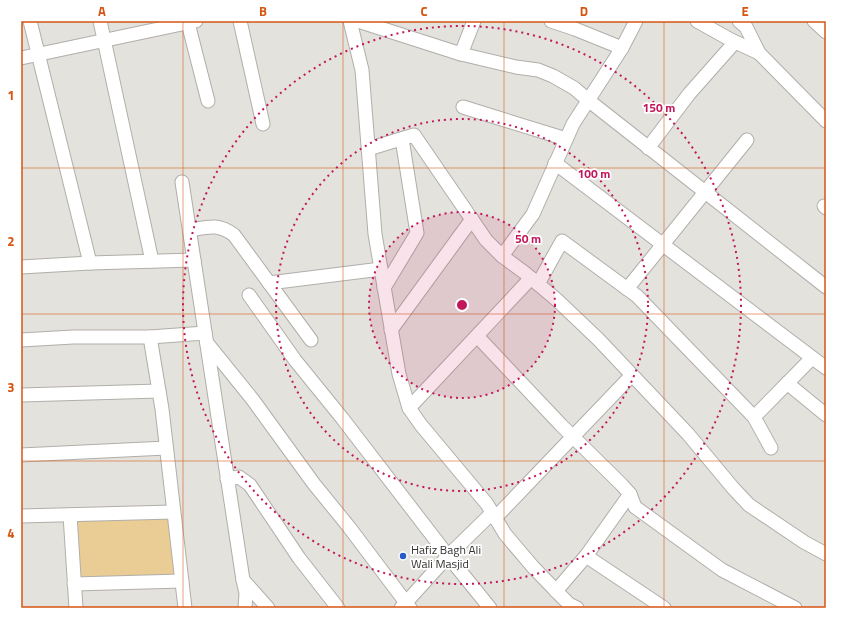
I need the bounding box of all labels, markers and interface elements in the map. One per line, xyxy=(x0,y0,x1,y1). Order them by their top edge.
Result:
text: A xyxy=(98,1,106,21)
text: B xyxy=(259,1,267,21)
text: C xyxy=(420,1,428,21)
text: D xyxy=(580,1,588,21)
text: E xyxy=(741,1,749,21)
text: 1 xyxy=(7,85,15,105)
text: 150 m xyxy=(643,98,675,117)
text: 100 m xyxy=(578,164,610,183)
text: 50 m xyxy=(515,229,541,248)
text: 2 xyxy=(7,231,15,251)
centre of rings xyxy=(455,298,469,312)
text: 3 xyxy=(7,377,15,397)
text: 4 xyxy=(7,523,15,543)
place label: Hafiz Bagh Ali Wali Masjid xyxy=(411,540,481,573)
marker: Hafiz Bagh Ali Wali Masjid xyxy=(398,551,408,561)

